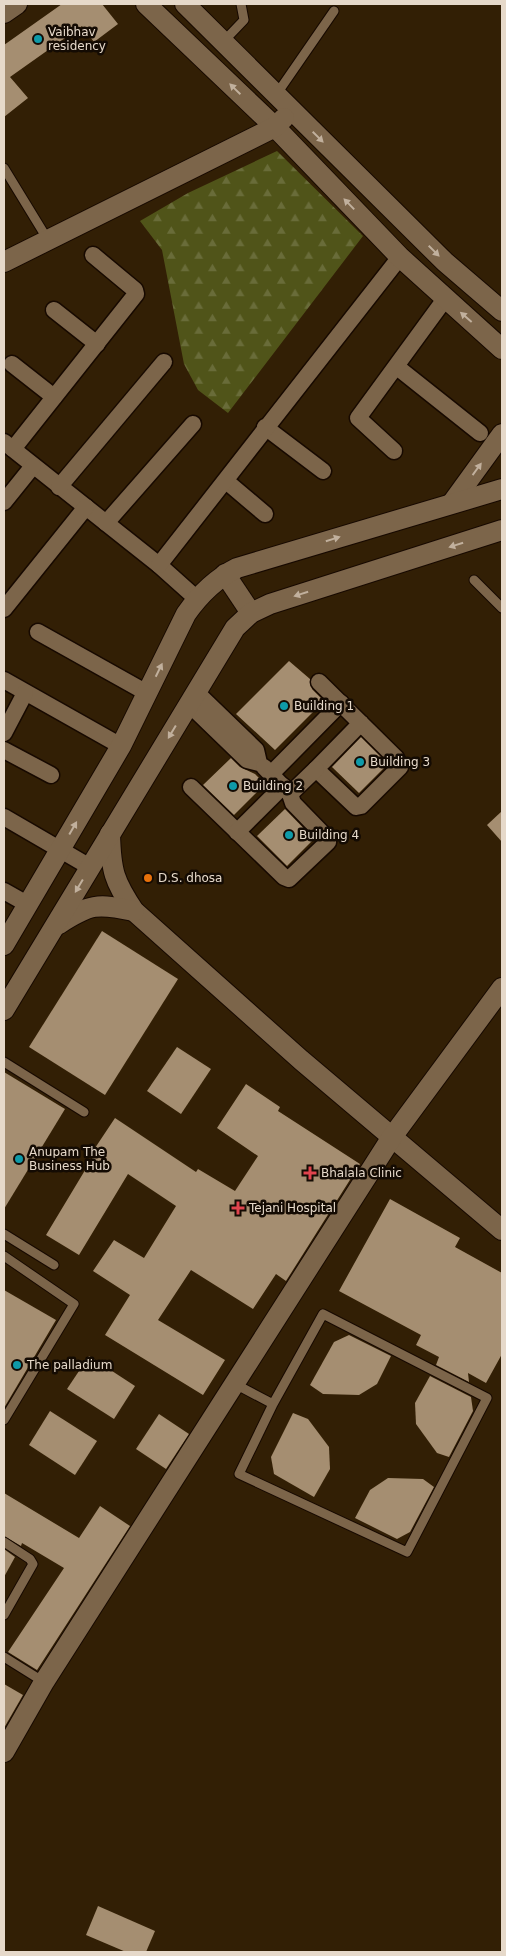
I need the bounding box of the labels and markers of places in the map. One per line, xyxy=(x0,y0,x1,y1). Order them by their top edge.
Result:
place label: Vaibhav residency xyxy=(48,25,106,53)
marker: Vaibhav residency xyxy=(32,33,44,45)
place label: Building 1 xyxy=(294,699,354,713)
marker: Building 1 xyxy=(278,700,290,712)
place label: Building 3 xyxy=(370,755,430,769)
marker: Building 3 xyxy=(354,756,366,768)
place label: Building 2 xyxy=(243,779,303,793)
marker: Building 2 xyxy=(227,780,239,792)
place label: Building 4 xyxy=(299,828,359,842)
marker: Building 4 xyxy=(283,829,295,841)
place label: D.S. dhosa xyxy=(158,871,222,885)
marker: D.S. dhosa xyxy=(142,872,154,884)
place label: Anupam The Business Hub xyxy=(29,1145,110,1173)
marker: Anupam The Business Hub xyxy=(13,1153,25,1165)
marker: Bhalala Clinic xyxy=(303,1166,317,1180)
place label: Bhalala Clinic xyxy=(321,1166,402,1180)
marker: Tejani Hospital xyxy=(231,1201,245,1215)
place label: Tejani Hospital xyxy=(248,1201,336,1215)
place label: The palladium xyxy=(26,1358,112,1372)
marker: The palladium xyxy=(11,1359,23,1371)

